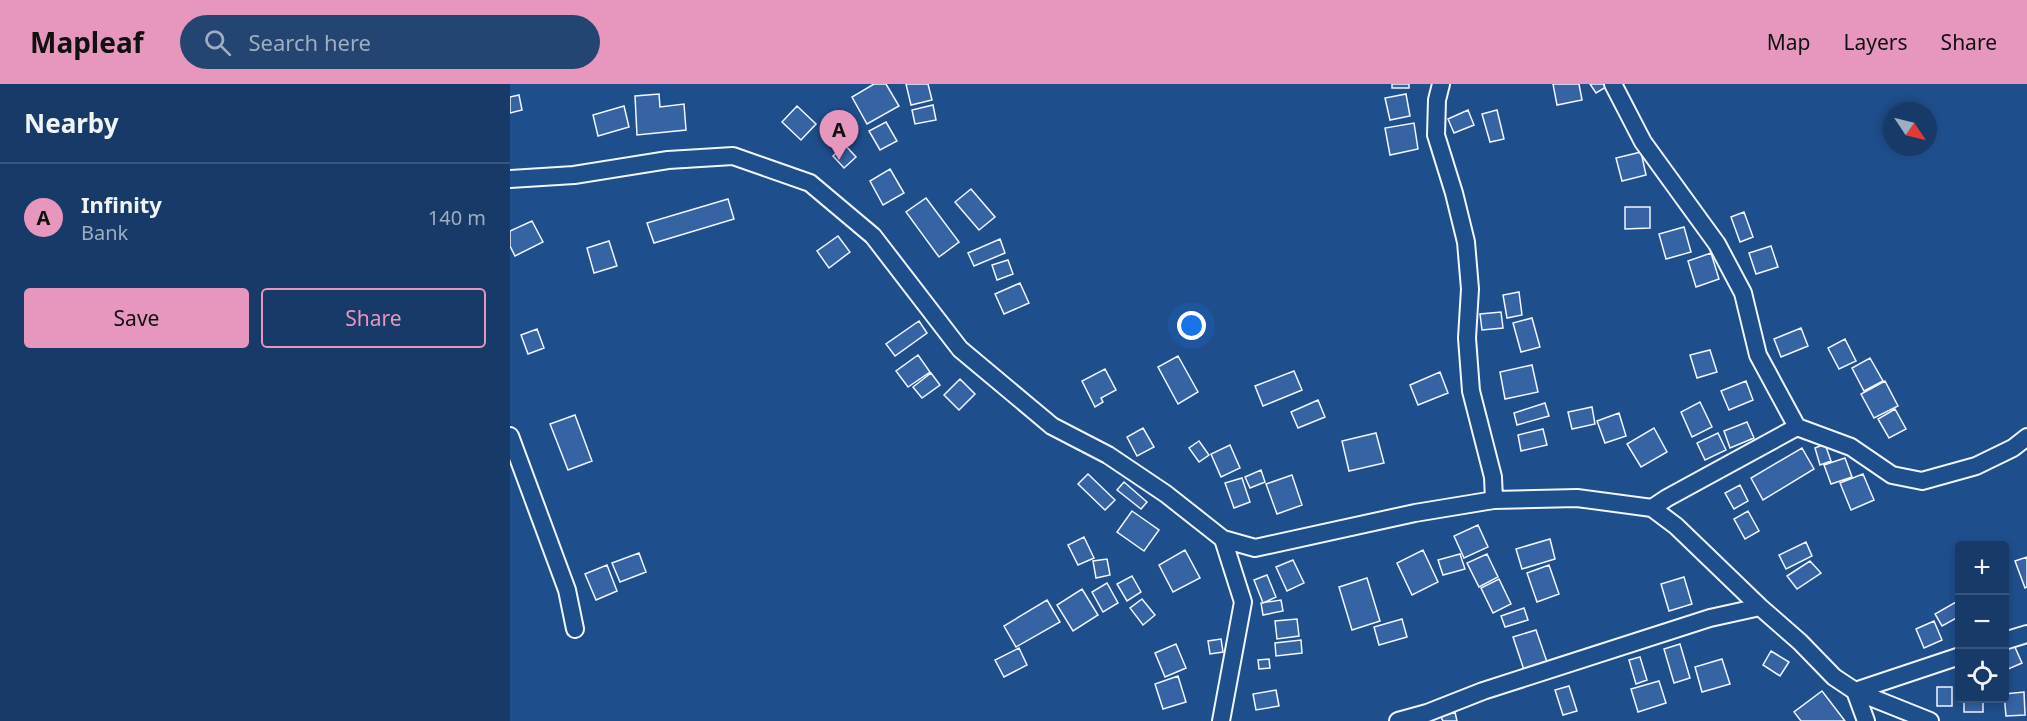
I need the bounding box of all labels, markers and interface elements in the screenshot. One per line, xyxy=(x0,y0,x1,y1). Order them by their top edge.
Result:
search box xyxy=(180,15,600,69)
text: Mapleaf xyxy=(30,23,144,61)
icon: search xyxy=(201,26,234,59)
text: Search here xyxy=(249,27,371,57)
text: Map xyxy=(1767,28,1811,56)
text: Layers xyxy=(1844,28,1908,56)
text: Share xyxy=(1941,28,1997,56)
north arrow xyxy=(1883,102,1937,156)
text: Nearby xyxy=(24,105,119,141)
pin: A xyxy=(820,110,858,160)
text: Infinity xyxy=(81,189,162,219)
text: A xyxy=(37,204,50,231)
text: 140 m xyxy=(428,204,486,231)
text: Bank xyxy=(81,219,128,246)
button: Save xyxy=(24,288,249,348)
button: Share xyxy=(261,288,486,348)
your location xyxy=(1177,311,1206,340)
map controls xyxy=(1955,541,2009,703)
button: + xyxy=(1955,541,2009,595)
button: − xyxy=(1955,595,2009,649)
button: locate xyxy=(1955,649,2009,703)

